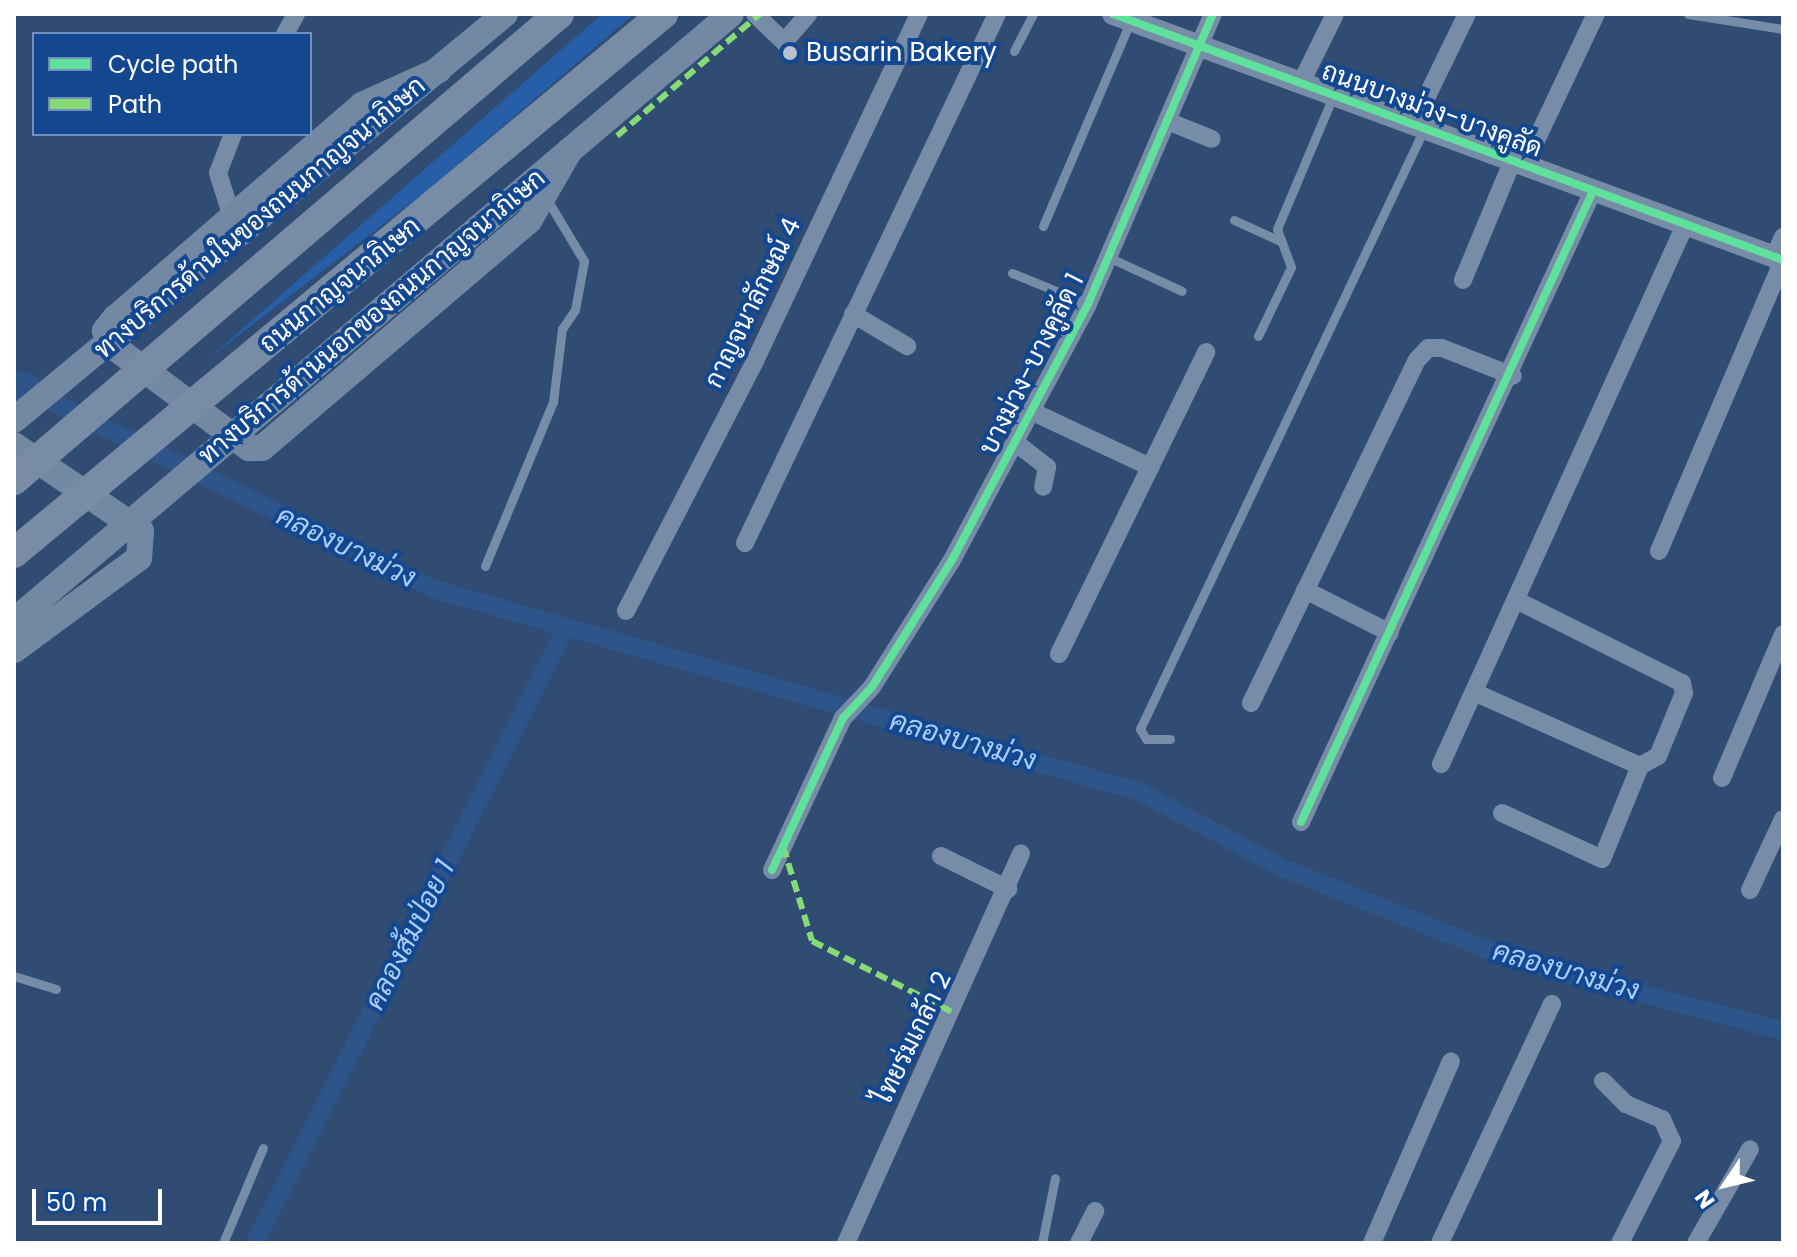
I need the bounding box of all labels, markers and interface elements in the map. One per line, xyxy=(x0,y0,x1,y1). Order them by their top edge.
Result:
legend xyxy=(32,32,312,136)
place label: Busarin Bakery xyxy=(806,37,997,69)
marker: Busarin Bakery xyxy=(781,44,799,62)
text: Cycle path xyxy=(108,48,238,81)
street label: ถนนบางม่วง-บางคูลัด xyxy=(1318,56,1546,164)
street label: ทางบริการด้านในของถนนกาญจนาภิเษก xyxy=(88,70,432,366)
text: Path xyxy=(108,88,162,121)
street label: ทางบริการด้านนอกของถนนกาญจนาภิเษก xyxy=(192,163,552,471)
street label: ถนนกาญจนาภิเษก xyxy=(253,211,427,359)
street label: กาญจนาลักษณ์ 4 xyxy=(698,213,808,393)
street label: บางม่วง-บางคูลัด 1 xyxy=(973,268,1091,460)
water label: คลองบางม่วง xyxy=(271,499,421,595)
water label: คลองบางม่วง xyxy=(886,704,1040,778)
water label: คลองส้มป่อย 1 xyxy=(358,854,462,1016)
water label: คลองบางม่วง xyxy=(1489,934,1643,1008)
street label: ไทยร่มเกล้า 2 xyxy=(868,967,958,1109)
north arrow xyxy=(1685,1145,1765,1225)
scale bar xyxy=(36,1173,166,1223)
text: N xyxy=(1687,1183,1722,1215)
text: 50 m xyxy=(46,1186,107,1219)

